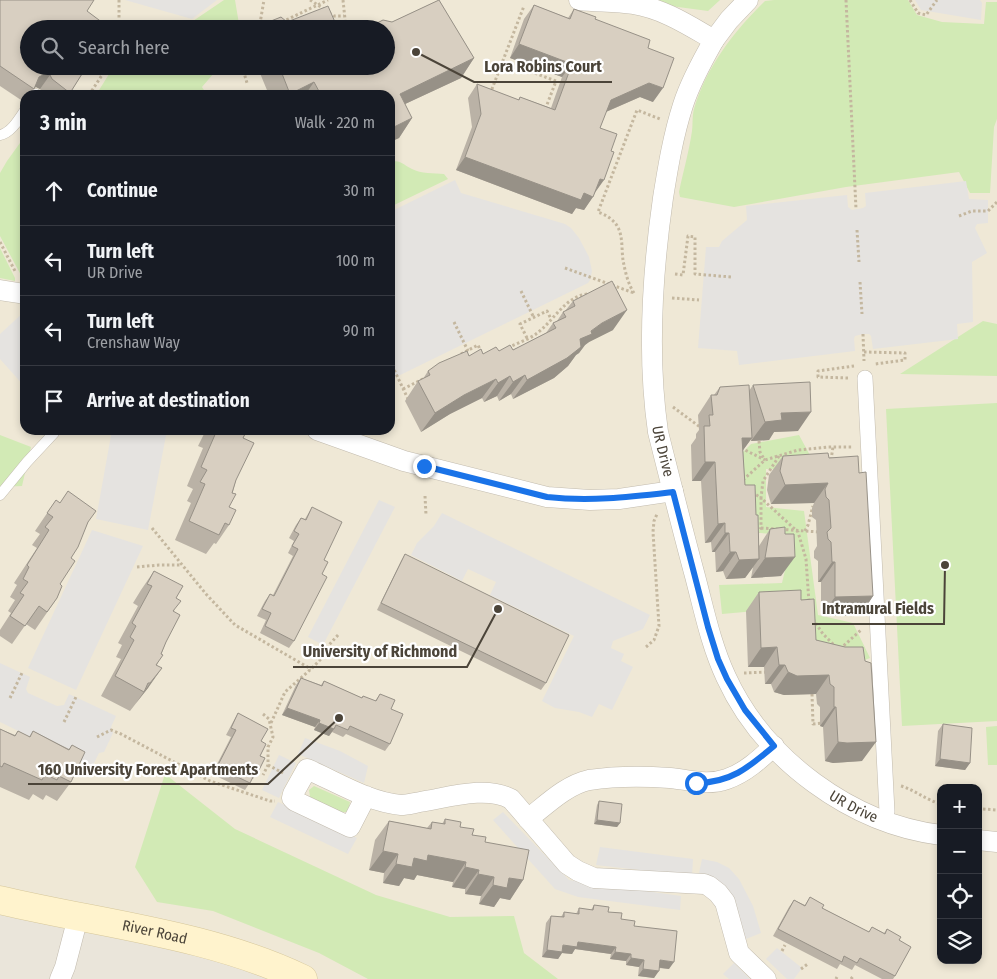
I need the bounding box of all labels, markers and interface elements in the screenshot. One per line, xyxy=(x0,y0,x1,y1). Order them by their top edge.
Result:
search box xyxy=(20,20,395,75)
icon: search xyxy=(38,34,66,62)
text: Search here xyxy=(78,36,170,59)
callout: Lora Robins Court xyxy=(474,51,612,82)
text: Lora Robins Court xyxy=(484,57,602,76)
text: 3 min xyxy=(40,110,87,136)
text: Walk · 220 m xyxy=(295,113,375,132)
icon: ahead xyxy=(40,177,68,205)
text: Continue xyxy=(87,179,158,202)
text: 30 m xyxy=(343,181,375,200)
text: Turn left xyxy=(87,240,154,263)
icon: left xyxy=(40,247,68,275)
text: 100 m xyxy=(336,251,375,270)
text: UR Drive xyxy=(87,263,143,282)
text: Turn left xyxy=(87,310,154,333)
icon: left xyxy=(40,317,68,345)
text: 90 m xyxy=(343,321,375,340)
text: Crenshaw Way xyxy=(87,333,180,352)
icon: arrive xyxy=(40,387,68,415)
text: Arrive at destination xyxy=(87,389,250,412)
street label: UR Drive xyxy=(648,424,678,479)
route end xyxy=(413,455,436,478)
callout: Intramural Fields xyxy=(812,593,944,624)
text: Intramural Fields xyxy=(822,599,934,618)
callout: University of Richmond xyxy=(293,636,467,667)
text: University of Richmond xyxy=(303,642,457,661)
callout: 160 University Forest Apartments xyxy=(28,753,268,784)
text: 160 University Forest Apartments xyxy=(38,760,258,779)
route start xyxy=(685,772,708,795)
map controls xyxy=(937,784,982,964)
button: + xyxy=(937,784,982,829)
street label: UR Drive xyxy=(826,786,881,826)
button: − xyxy=(937,829,982,874)
button: locate xyxy=(937,874,982,919)
street label: River Road xyxy=(121,916,189,948)
button: layers xyxy=(937,919,982,964)

